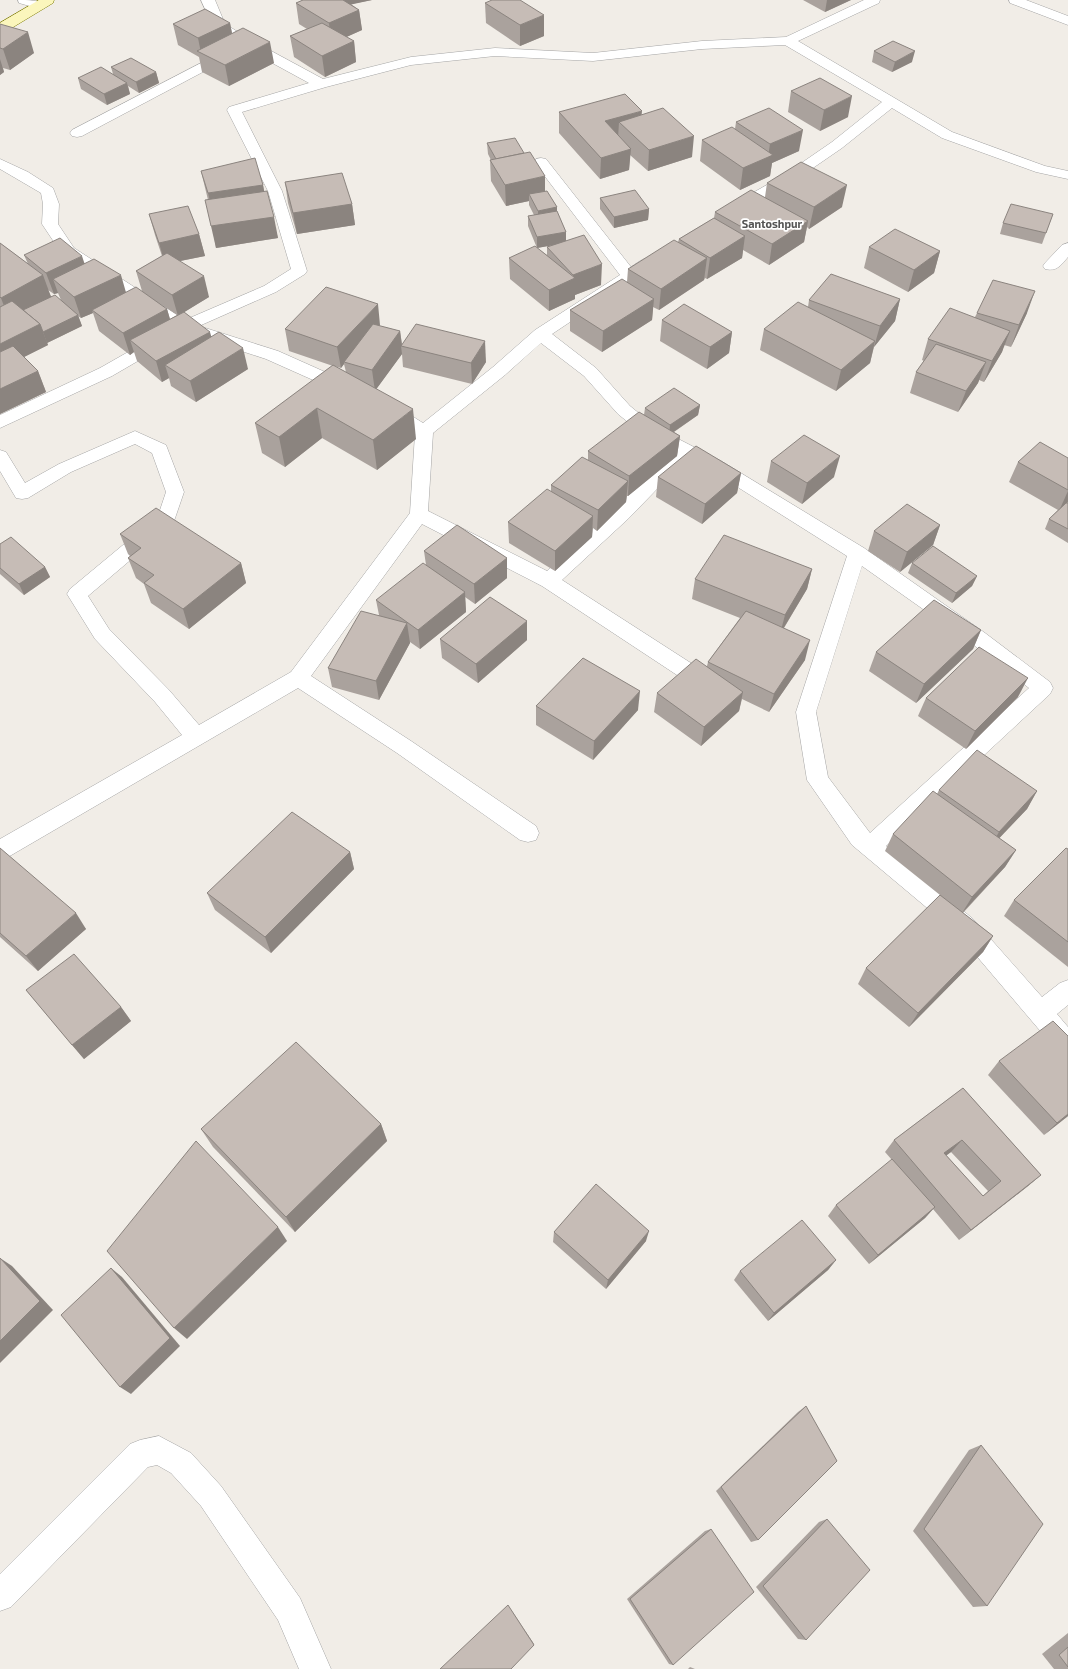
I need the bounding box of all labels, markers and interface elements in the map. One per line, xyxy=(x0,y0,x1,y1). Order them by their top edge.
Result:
district label: Santoshpur xyxy=(742,217,803,230)

